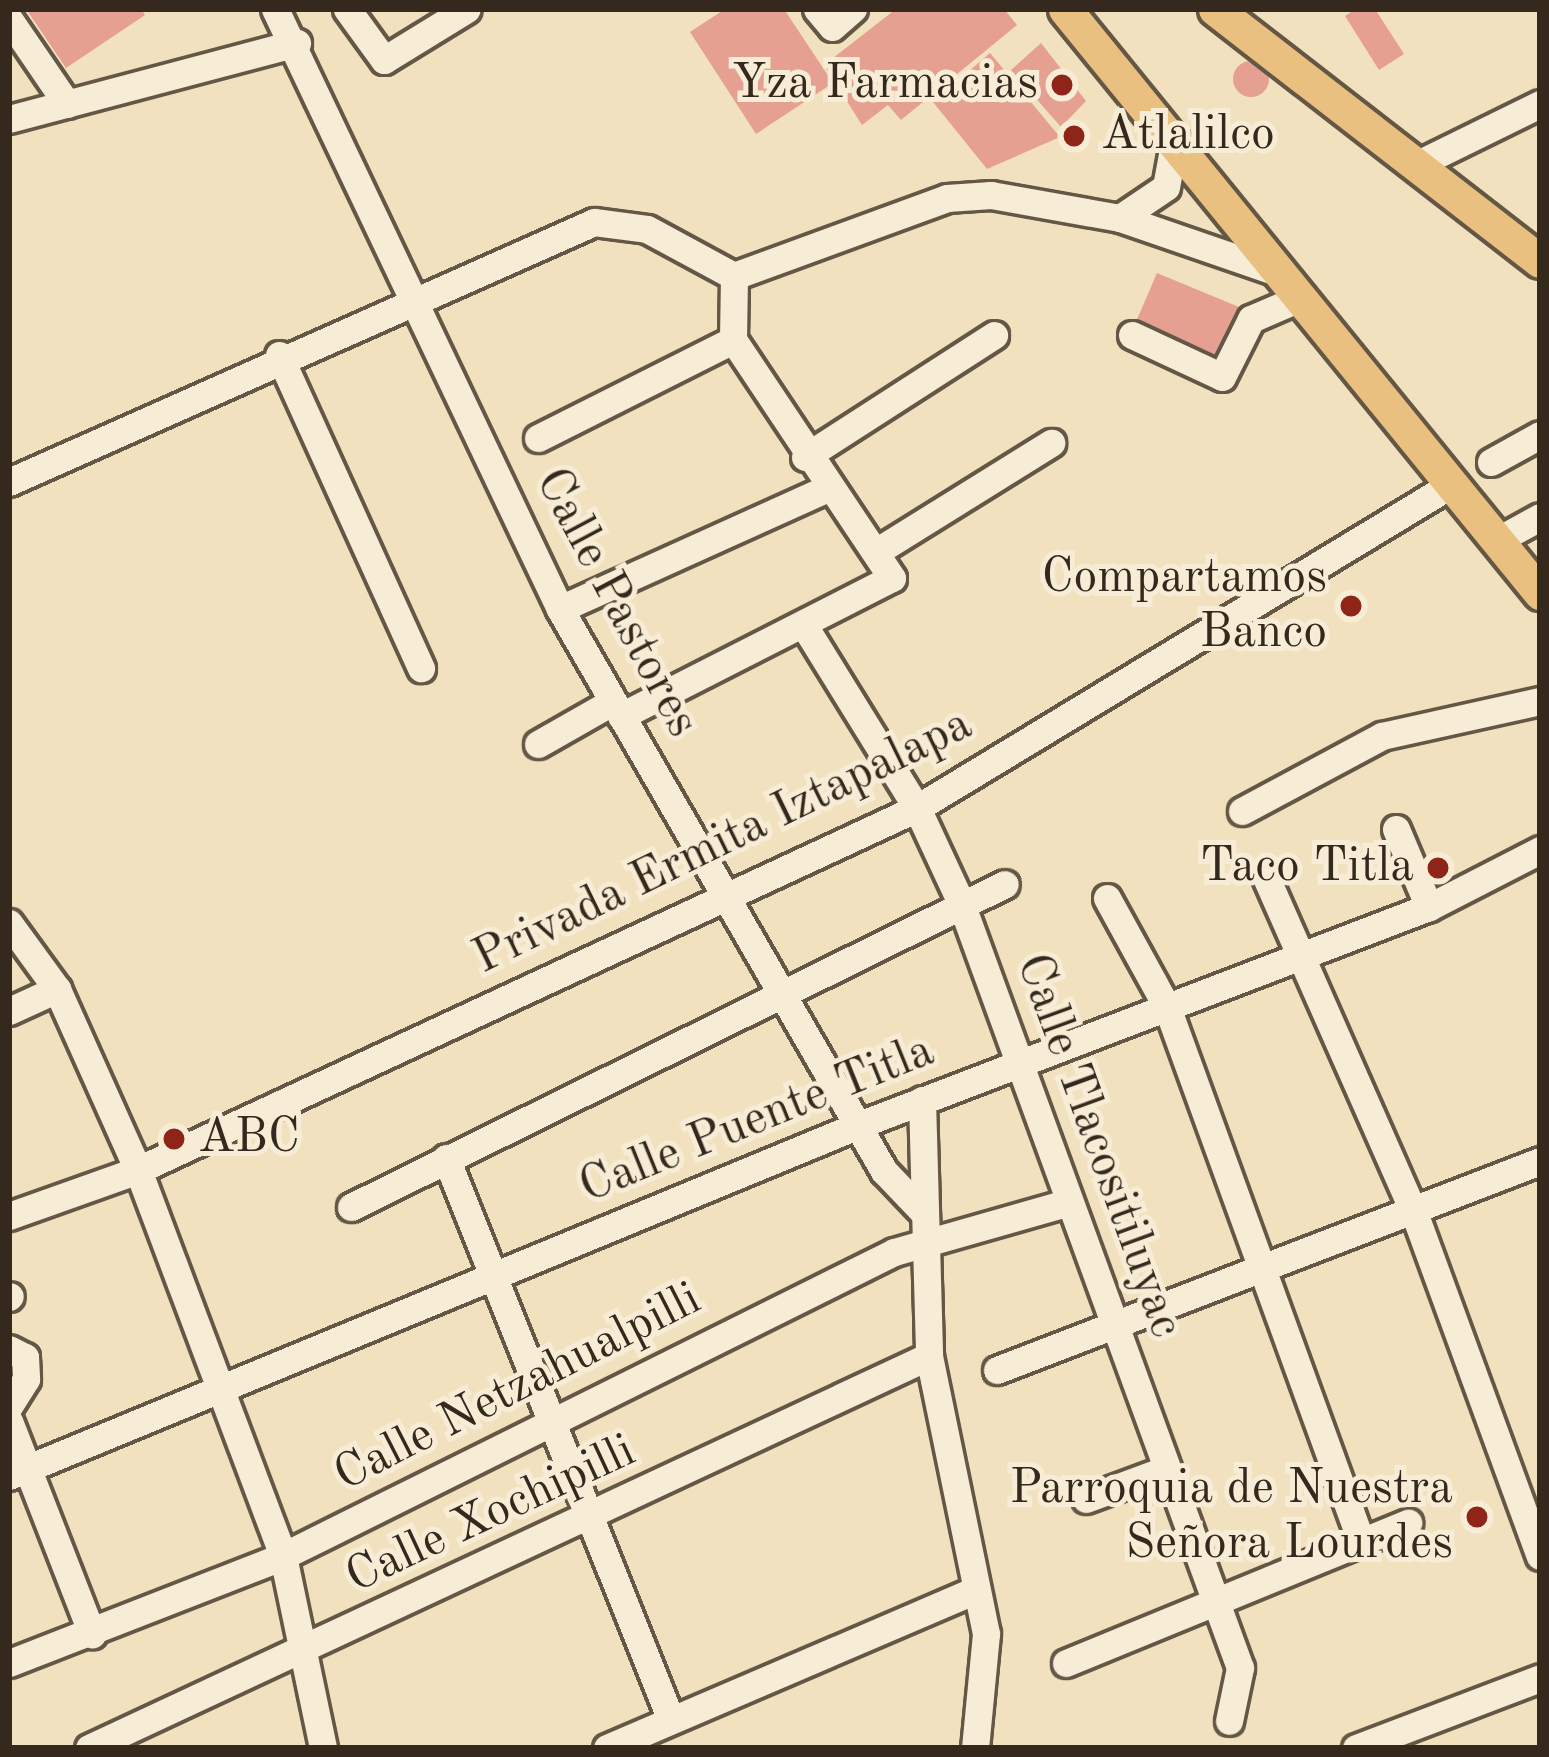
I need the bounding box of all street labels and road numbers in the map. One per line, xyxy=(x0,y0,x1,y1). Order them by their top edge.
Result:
street label: Calle Pastores xyxy=(521,459,711,747)
street label: Privada Ermita Iztapalapa xyxy=(464,696,982,988)
street label: Calle Tlacositiluyac xyxy=(1002,946,1194,1346)
street label: Calle Puente Titla xyxy=(572,1023,942,1217)
street label: Calle Netzahualpilli xyxy=(325,1271,711,1505)
street label: Calle Xochipilli xyxy=(337,1423,645,1607)

